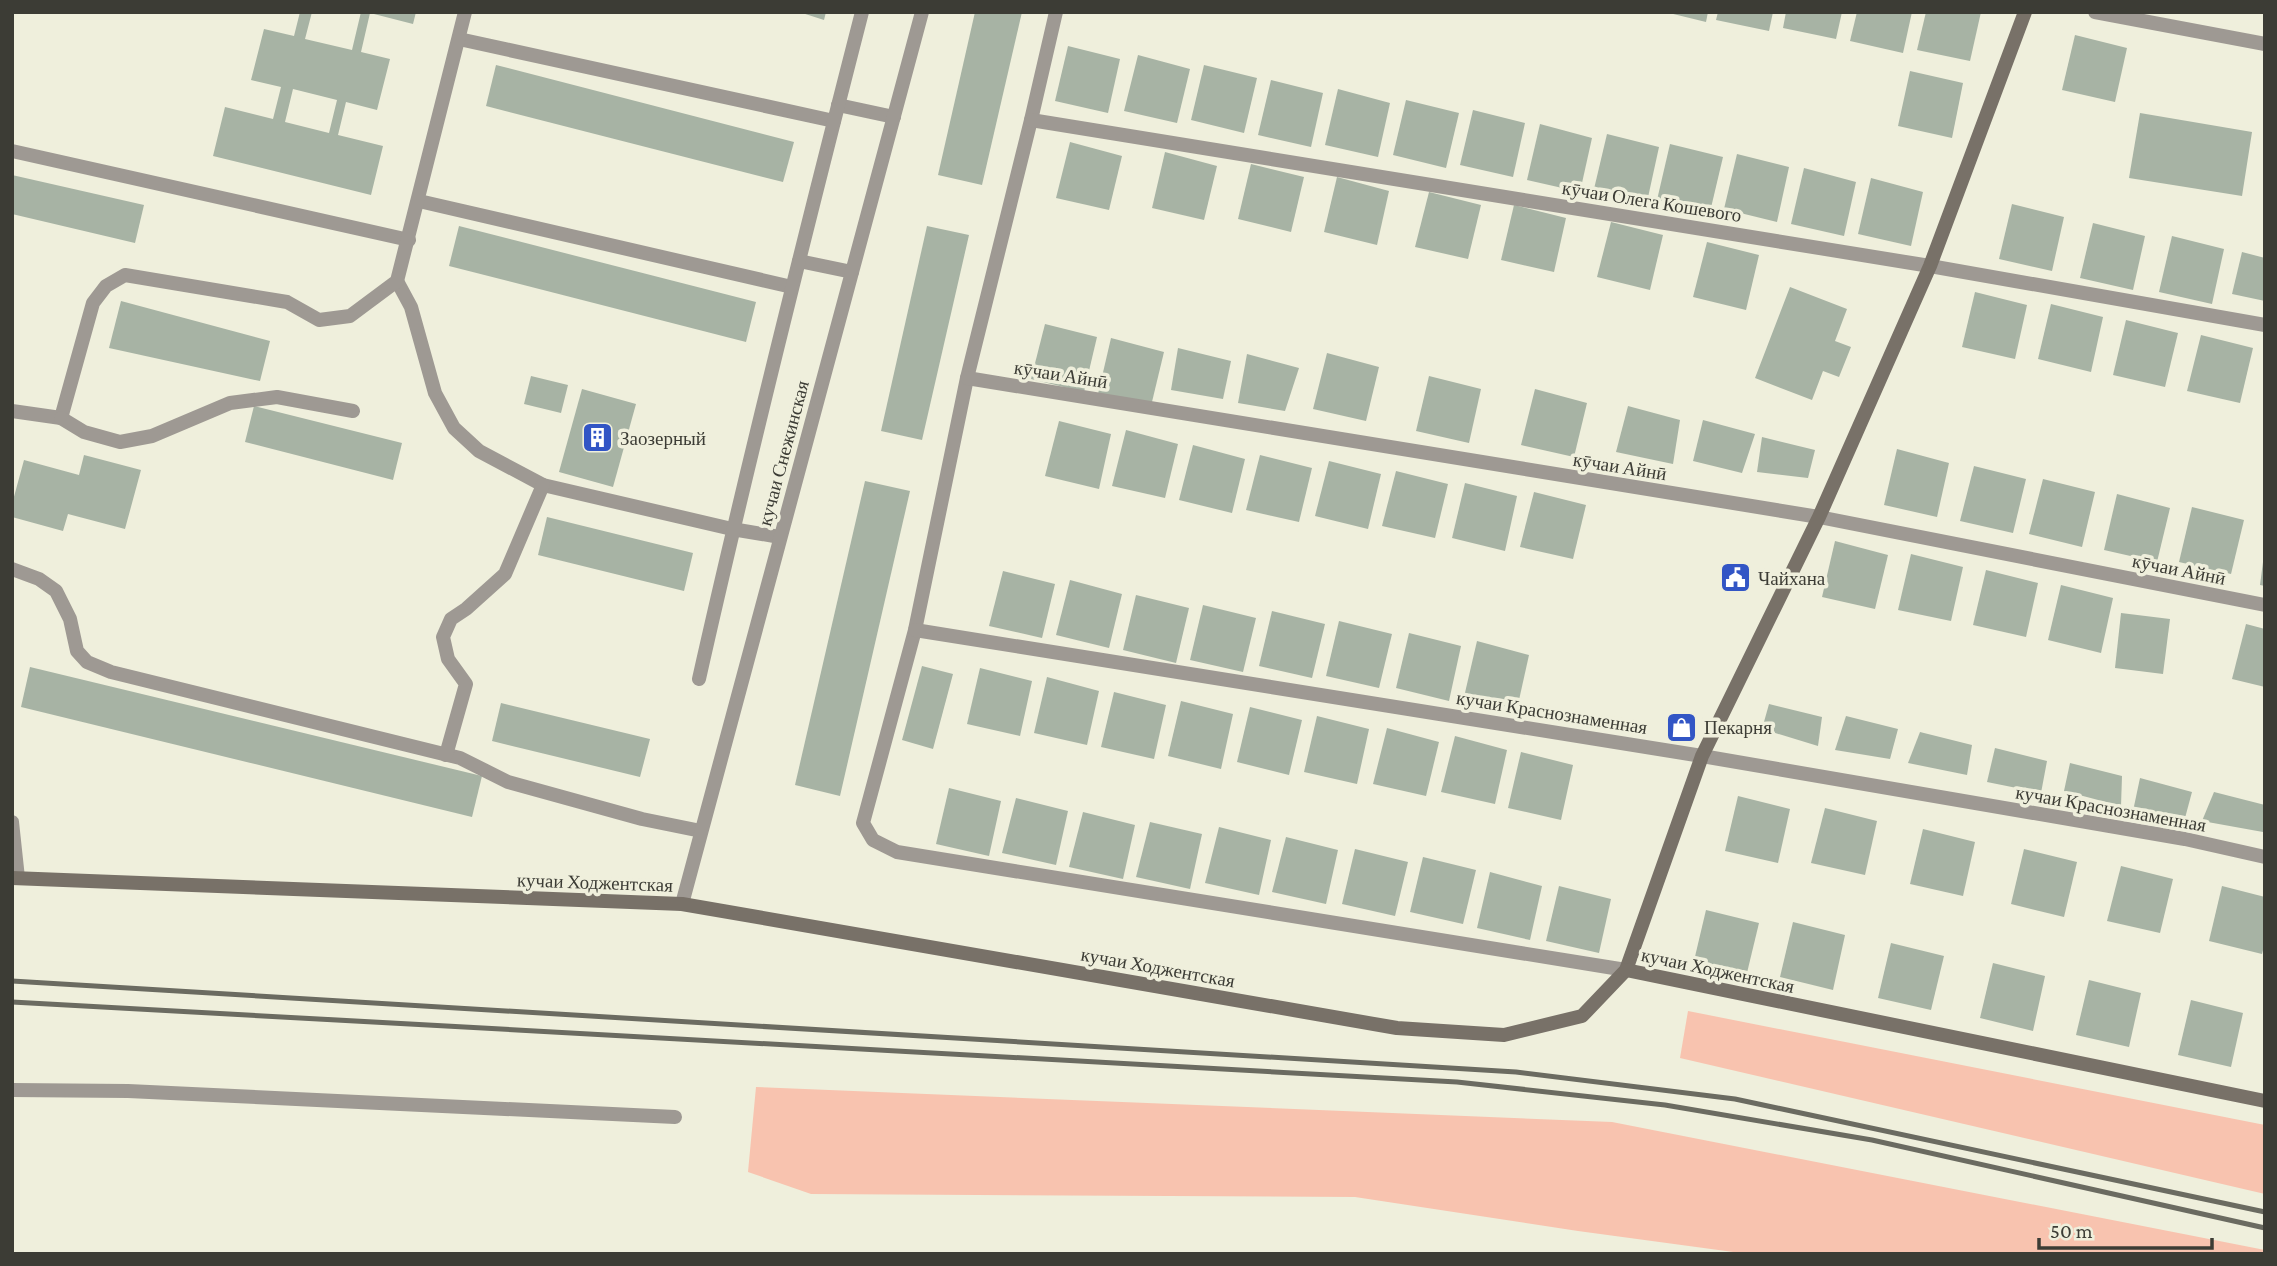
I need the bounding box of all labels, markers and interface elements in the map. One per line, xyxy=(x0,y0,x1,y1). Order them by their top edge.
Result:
street label: кӯчаи Олега Кошевого xyxy=(1561,177,1743,226)
street label: кӯчаи Айнӣ xyxy=(1013,357,1109,392)
street label: кучаи Снежинская xyxy=(754,378,813,528)
building icon: Заозерный xyxy=(580,421,614,455)
place label: Заозерный xyxy=(620,428,706,449)
street label: кӯчаи Айнӣ xyxy=(1572,449,1668,484)
street label: кӯчаи Айнӣ xyxy=(2130,550,2227,589)
public building icon: Чайхана xyxy=(1718,561,1752,595)
place label: Чайхана xyxy=(1758,568,1826,589)
street label: кучаи Краснознаменная xyxy=(1455,687,1649,738)
shop icon: Пекарня xyxy=(1664,710,1698,744)
place label: Пекарня xyxy=(1704,717,1772,738)
street label: кучаи Краснознаменная xyxy=(2014,781,2208,836)
street label: кучаи Ходжентская xyxy=(517,869,674,896)
street label: кучаи Ходжентская xyxy=(1079,944,1237,991)
street label: кучаи Ходжентская xyxy=(1639,944,1797,997)
scale bar xyxy=(2039,1206,2212,1250)
text: 50 m xyxy=(2050,1219,2093,1243)

